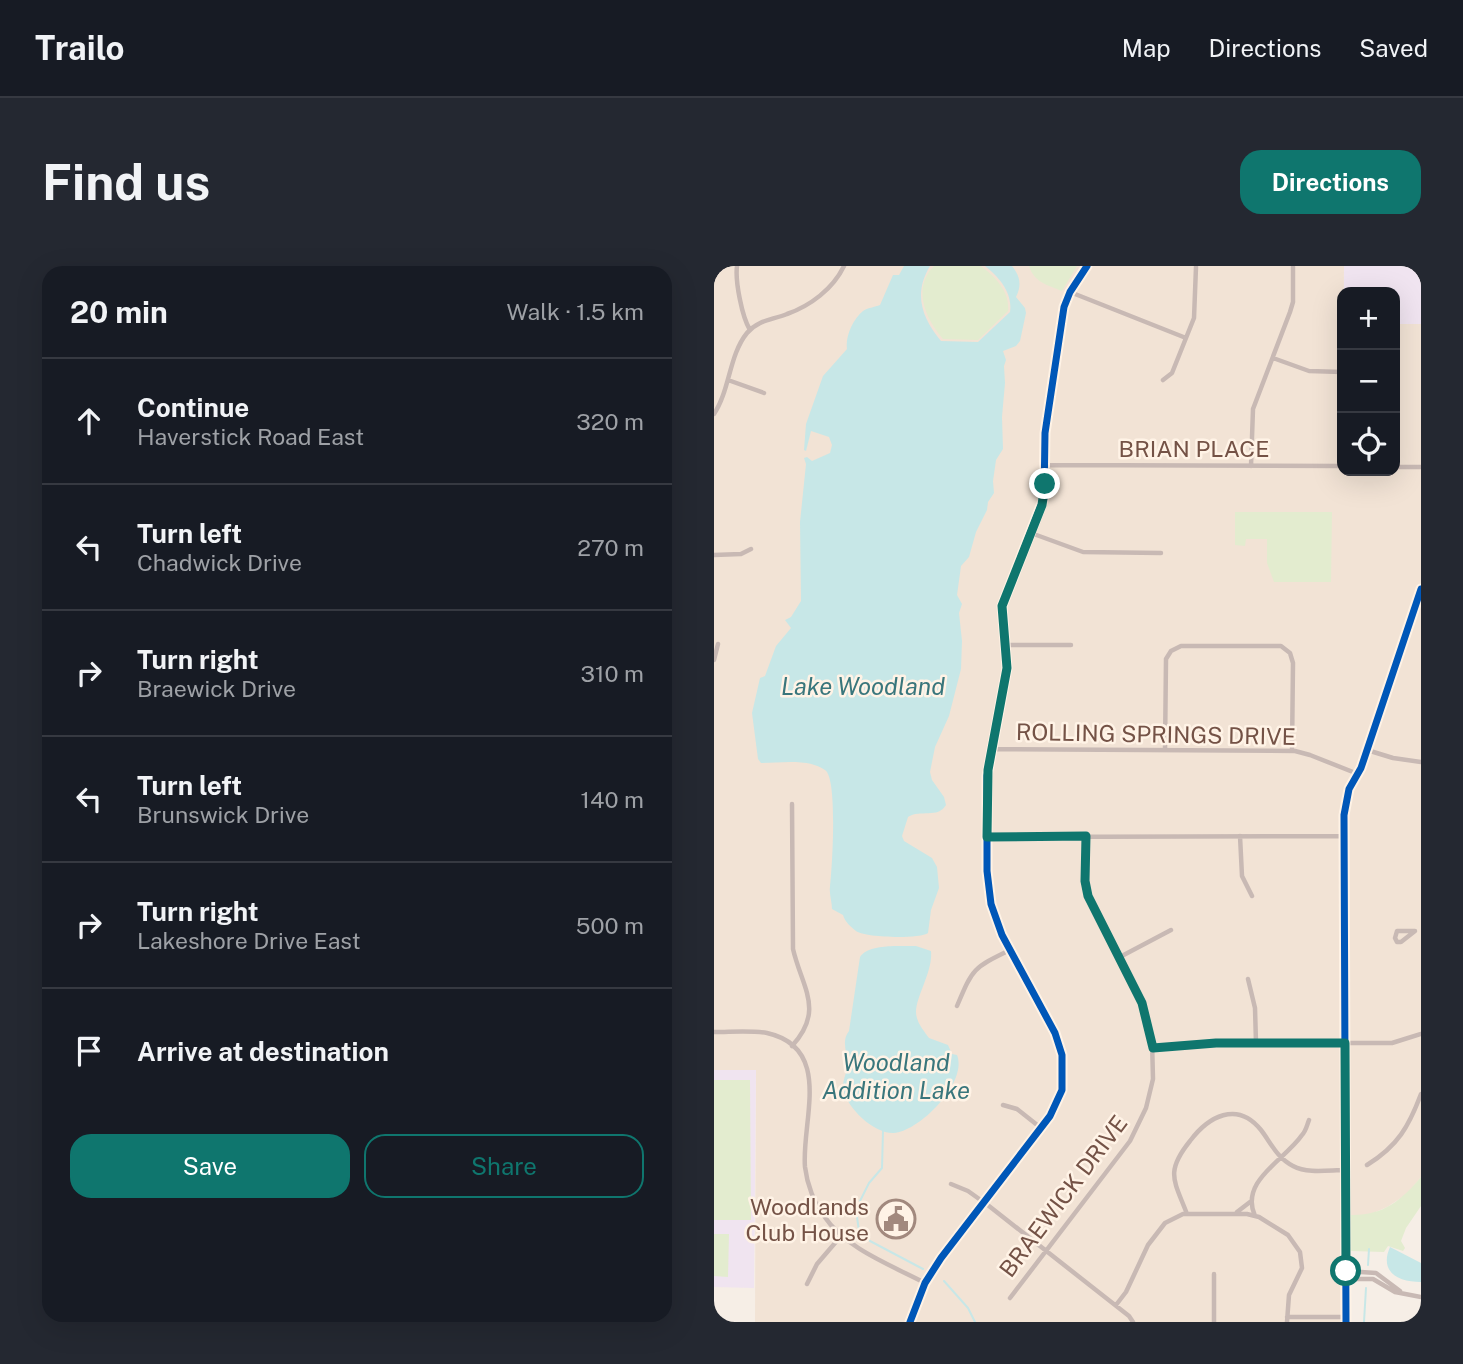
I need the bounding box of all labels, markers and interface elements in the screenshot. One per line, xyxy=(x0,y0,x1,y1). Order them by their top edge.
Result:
text: Trailo xyxy=(35,29,125,67)
text: Map xyxy=(1122,34,1171,62)
text: Directions xyxy=(1209,34,1321,62)
text: Saved xyxy=(1359,34,1428,62)
button: Directions xyxy=(1240,150,1421,214)
text: Find us xyxy=(42,153,210,211)
map controls xyxy=(1337,287,1400,476)
button: + xyxy=(1337,287,1400,350)
text: 20 min xyxy=(70,294,168,330)
text: Walk · 1.5 km xyxy=(507,298,644,325)
button: − xyxy=(1337,350,1400,413)
text: Continue xyxy=(137,392,249,423)
icon: ahead xyxy=(70,402,108,440)
text: 320 m xyxy=(576,408,644,435)
button: locate xyxy=(1337,413,1400,476)
text: Haverstick Road East xyxy=(137,423,364,450)
street label: BRIAN PLACE xyxy=(1119,435,1269,462)
route end xyxy=(1029,468,1060,499)
text: Turn left xyxy=(137,518,242,549)
icon: left xyxy=(70,528,108,566)
text: 270 m xyxy=(577,534,644,561)
text: Chadwick Drive xyxy=(137,549,302,576)
text: Turn right xyxy=(137,644,259,675)
icon: right xyxy=(70,654,108,692)
text: 310 m xyxy=(581,660,644,687)
water label: Lake Woodland xyxy=(781,672,945,700)
text: Braewick Drive xyxy=(137,675,296,702)
street label: ROLLING SPRINGS DRIVE xyxy=(1016,718,1296,750)
text: Turn left xyxy=(137,770,242,801)
icon: left xyxy=(70,780,108,818)
text: 140 m xyxy=(581,786,644,813)
text: Brunswick Drive xyxy=(137,801,309,828)
text: Turn right xyxy=(137,896,259,927)
icon: right xyxy=(70,906,108,944)
text: 500 m xyxy=(576,912,644,939)
text: Lakeshore Drive East xyxy=(137,927,361,954)
icon: arrive xyxy=(70,1032,108,1070)
text: Arrive at destination xyxy=(137,1036,389,1067)
water label: Woodland Addition Lake xyxy=(822,1048,970,1104)
street label: BRAEWICK DRIVE xyxy=(993,1110,1133,1282)
button: Save xyxy=(70,1134,350,1198)
button: Share xyxy=(364,1134,644,1198)
place label: Woodlands Club House xyxy=(745,1193,869,1246)
public building icon: Woodlands Club House xyxy=(875,1198,917,1240)
route start xyxy=(1330,1255,1361,1286)

